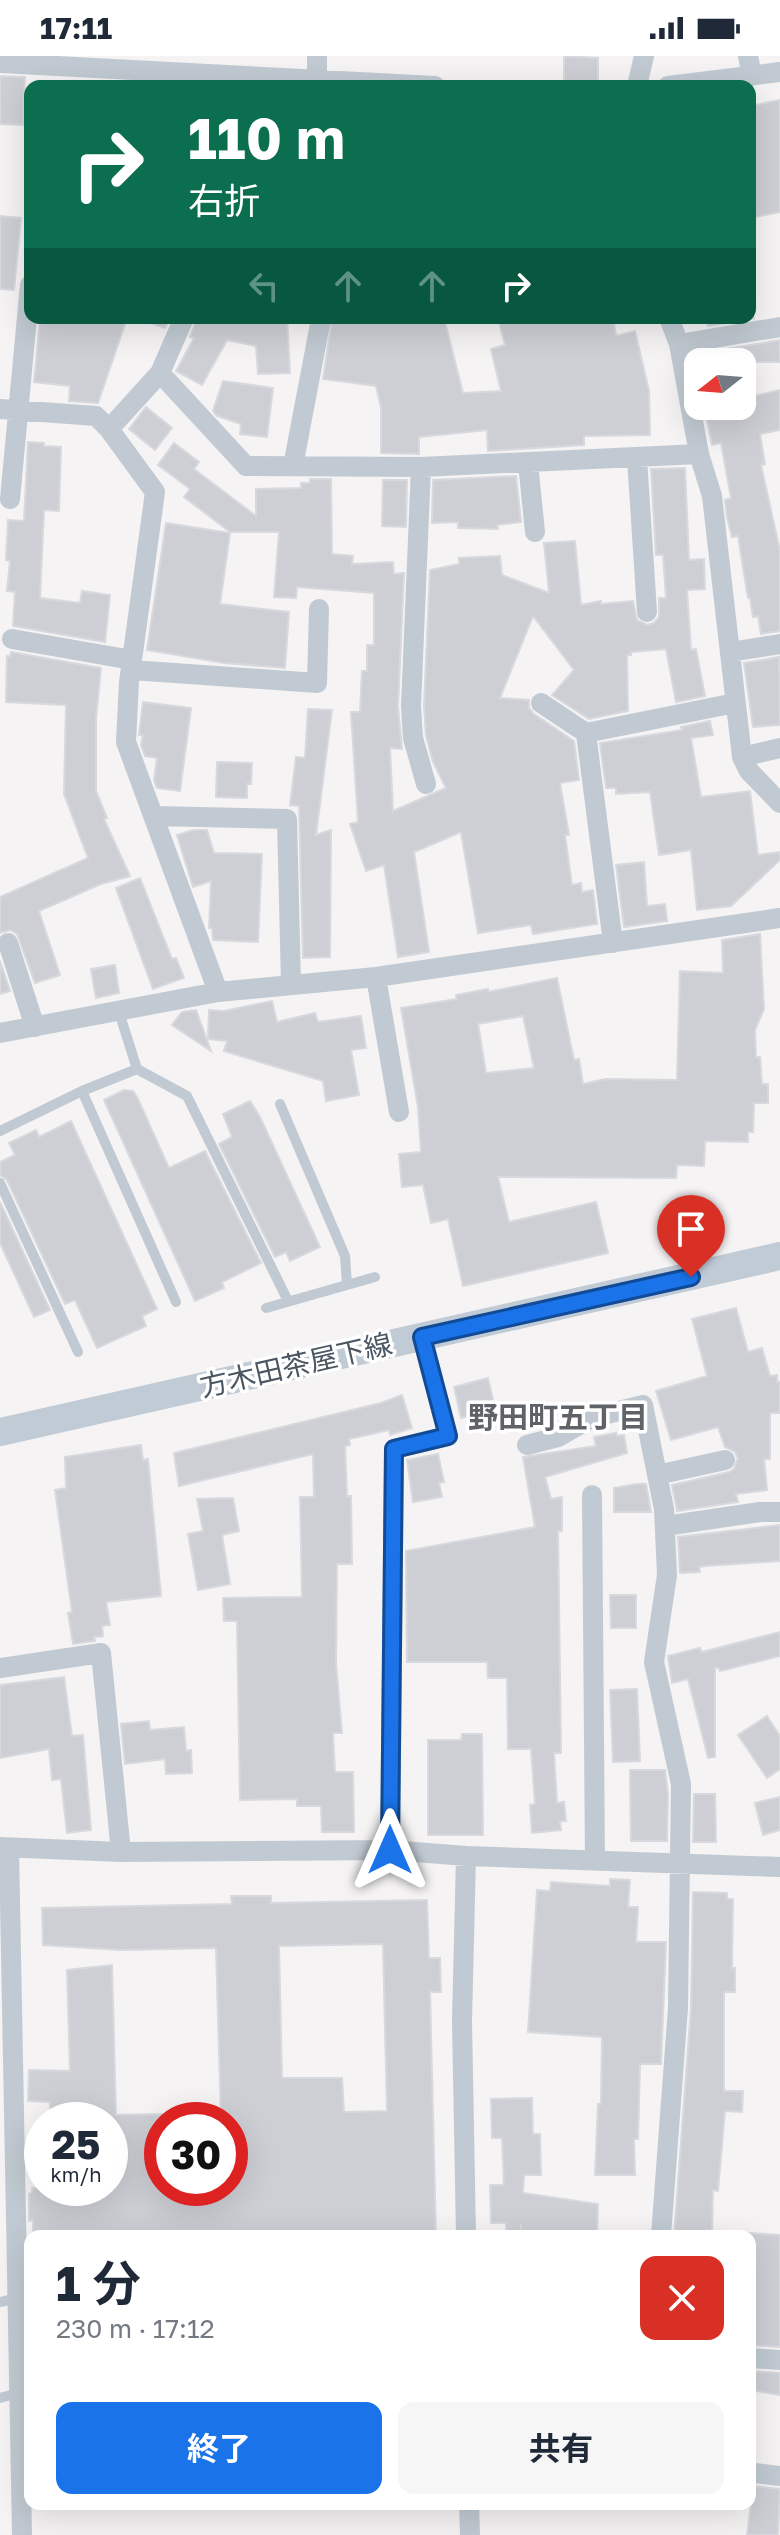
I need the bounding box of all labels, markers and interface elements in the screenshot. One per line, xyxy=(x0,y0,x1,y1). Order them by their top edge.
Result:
text: 17:11 xyxy=(40,10,112,46)
text: 110 m xyxy=(188,104,345,171)
icon: right xyxy=(56,112,160,216)
text: 右折 xyxy=(188,179,260,222)
icon: left xyxy=(242,264,286,308)
icon: ahead xyxy=(326,264,370,308)
icon: ahead xyxy=(410,264,454,308)
icon: right xyxy=(494,264,538,308)
north arrow xyxy=(684,348,756,420)
map controls xyxy=(684,348,756,420)
pin xyxy=(657,1195,725,1277)
icon: arrive xyxy=(669,1207,713,1251)
street label: 方木田茶屋下線 xyxy=(197,1326,395,1403)
district label: 野田町五丁目 xyxy=(468,1399,648,1435)
position arrow xyxy=(348,1808,432,1892)
speed limit sign: 30 xyxy=(144,2102,248,2206)
text: 25 xyxy=(52,2120,100,2168)
text: km/h xyxy=(51,2162,101,2186)
text: 1 分 xyxy=(56,2254,141,2312)
button: close xyxy=(640,2256,724,2340)
text: 230 m · 17:12 xyxy=(56,2313,215,2344)
button: 終了 xyxy=(56,2402,382,2494)
button: 共有 xyxy=(398,2402,724,2494)

